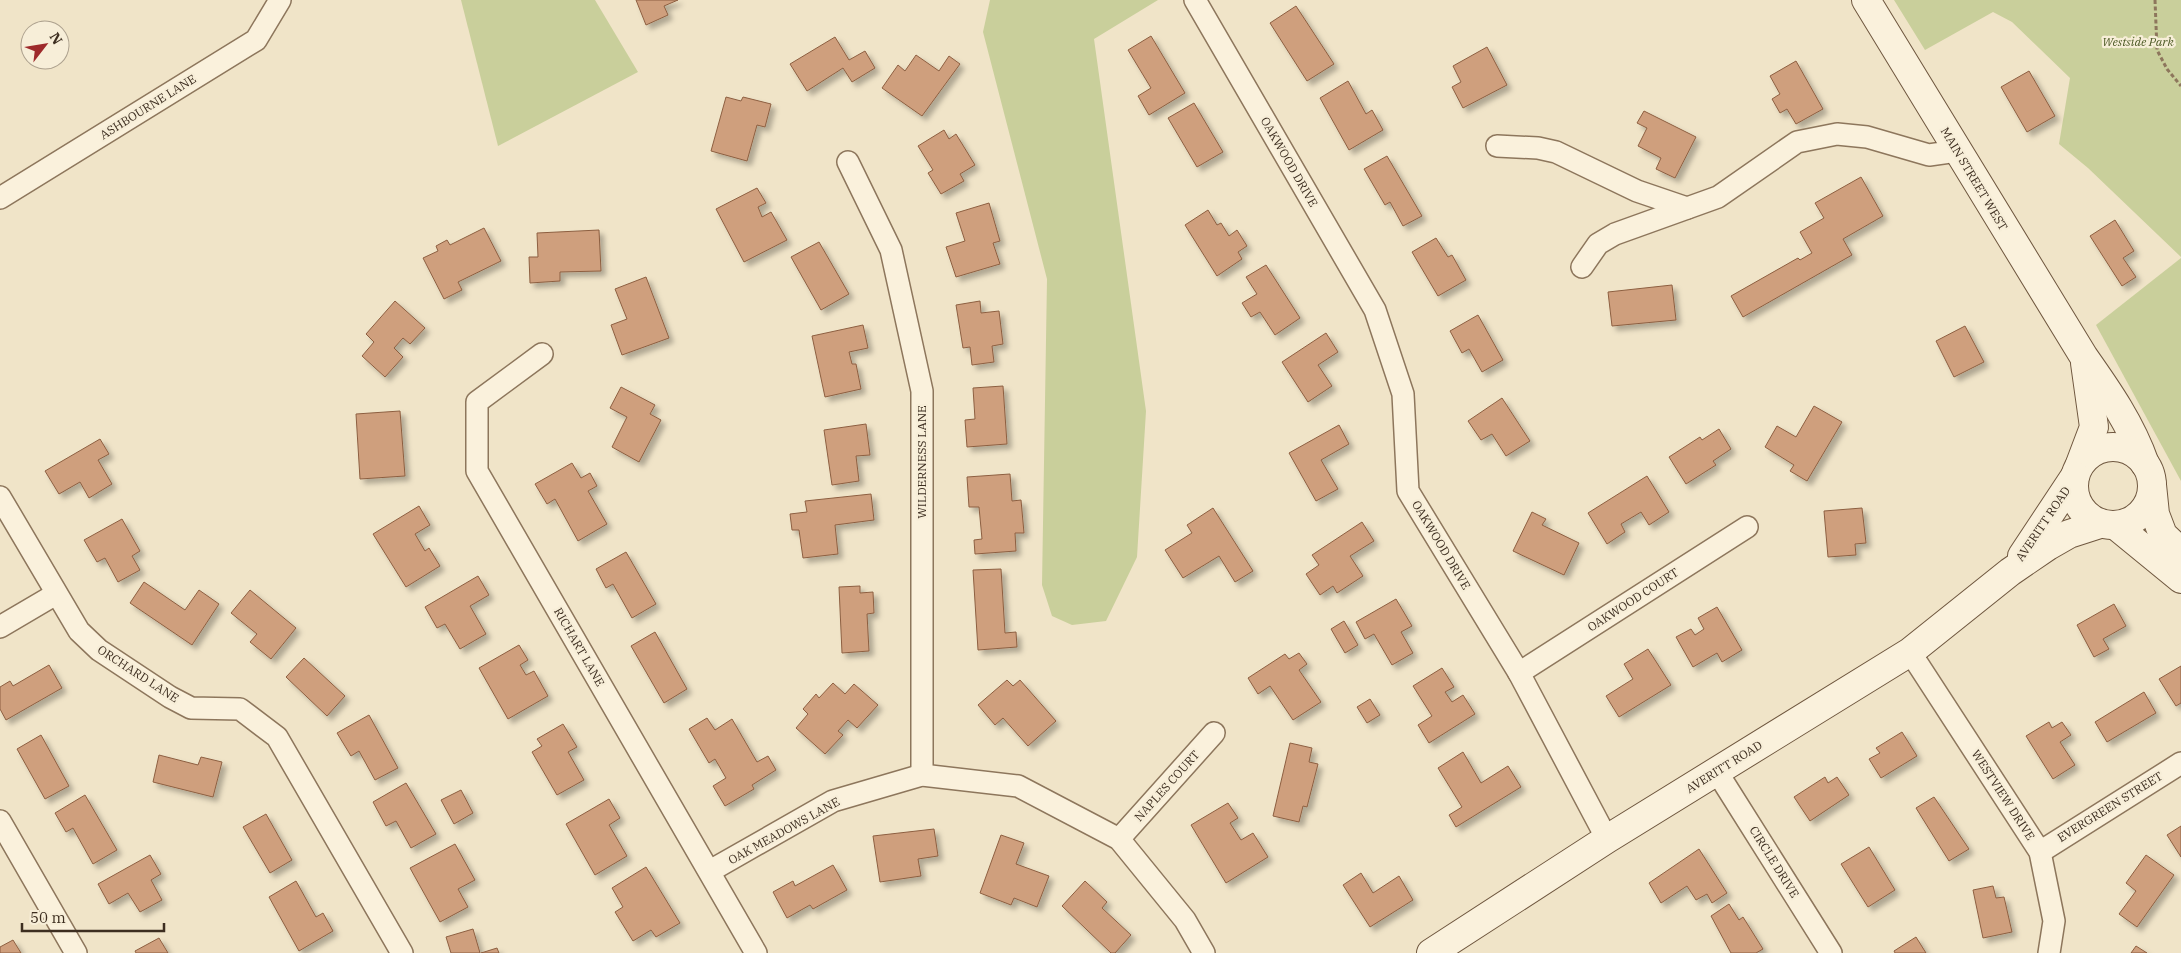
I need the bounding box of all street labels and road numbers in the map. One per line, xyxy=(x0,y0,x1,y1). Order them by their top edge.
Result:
street label: ASHBOURNE LANE xyxy=(97,71,199,142)
street label: OAKWOOD DRIVE xyxy=(1258,114,1321,209)
street label: MAIN STREET WEST xyxy=(1938,124,2011,233)
street label: WILDERNESS LANE xyxy=(914,405,929,519)
street label: AVERITT ROAD xyxy=(2012,483,2073,564)
street label: OAKWOOD DRIVE xyxy=(1409,497,1474,592)
street label: OAKWOOD COURT xyxy=(1584,564,1681,635)
street label: RICHART LANE xyxy=(551,605,608,689)
street label: ORCHARD LANE xyxy=(95,642,182,705)
street label: AVERITT ROAD xyxy=(1683,737,1765,796)
street label: NAPLES COURT xyxy=(1131,747,1203,824)
street label: WESTVIEW DRIVE xyxy=(1969,747,2038,843)
street label: EVERGREEN STREET xyxy=(2054,768,2165,845)
street label: OAK MEADOWS LANE xyxy=(725,794,842,867)
street label: CIRCLE DRIVE xyxy=(1746,823,1802,900)

